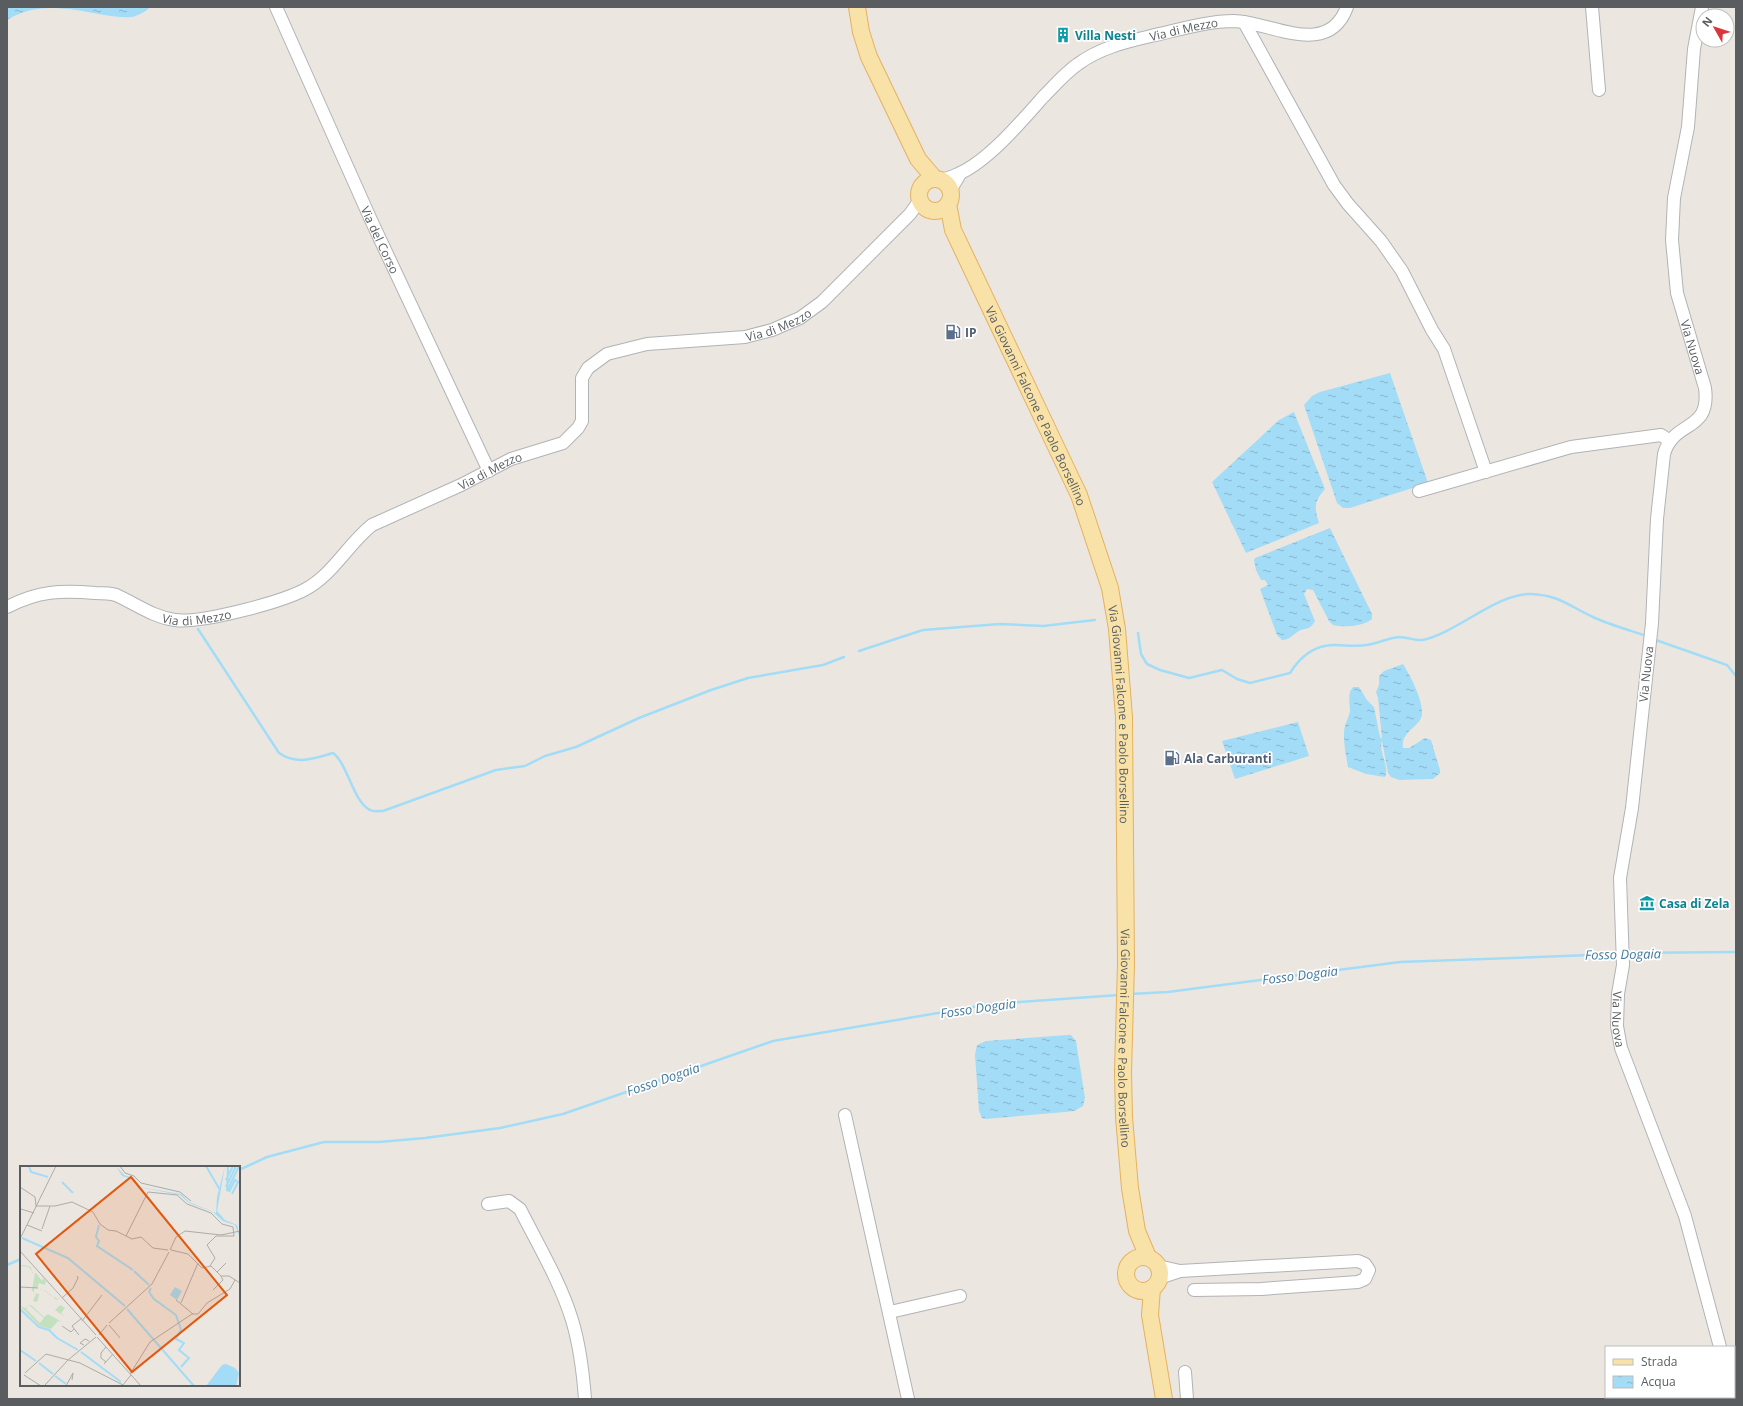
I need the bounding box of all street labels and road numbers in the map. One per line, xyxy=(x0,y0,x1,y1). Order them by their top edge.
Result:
street label: Via di Mezzo xyxy=(1148,13,1219,45)
street label: Via del Corso xyxy=(357,203,403,276)
street label: Via Giovanni Falcone e Paolo Borsellino xyxy=(982,303,1090,508)
street label: Via di Mezzo xyxy=(744,304,815,345)
street label: Via Nuova xyxy=(1677,318,1709,376)
street label: Via di Mezzo xyxy=(455,448,524,494)
street label: Via Giovanni Falcone e Paolo Borsellino xyxy=(1105,604,1133,824)
street label: Via di Mezzo xyxy=(160,605,233,629)
street label: Via Nuova xyxy=(1635,645,1657,703)
street label: Via Giovanni Falcone e Paolo Borsellino xyxy=(1114,929,1135,1148)
street label: Via Nuova xyxy=(1608,991,1629,1049)

